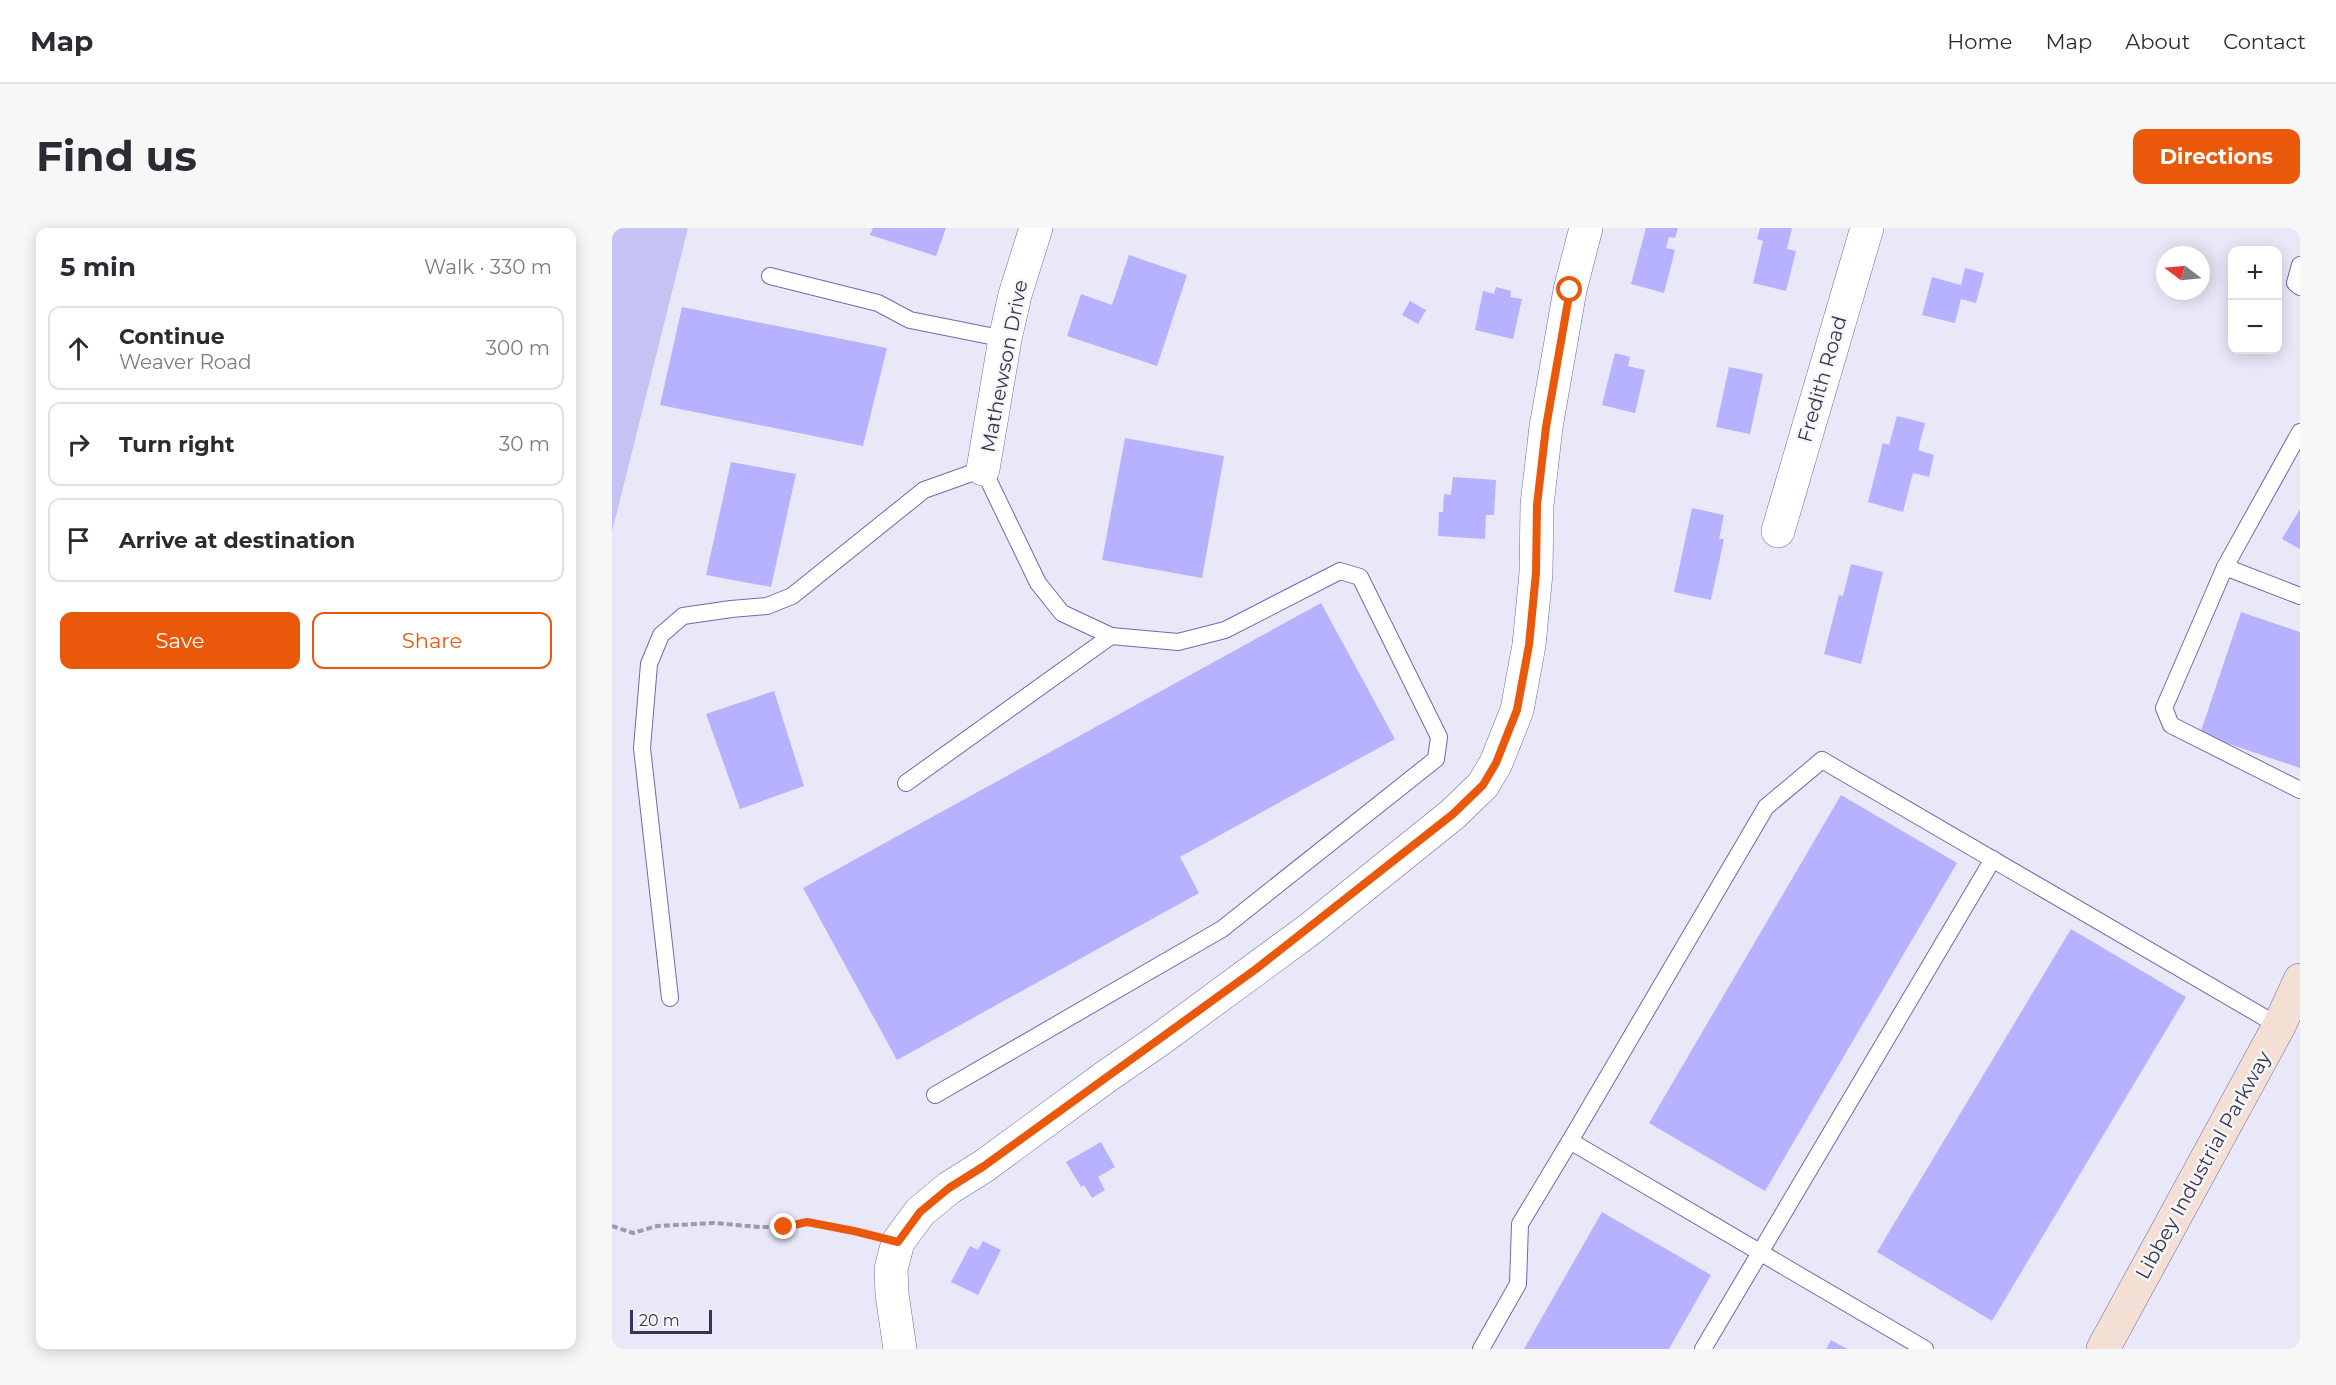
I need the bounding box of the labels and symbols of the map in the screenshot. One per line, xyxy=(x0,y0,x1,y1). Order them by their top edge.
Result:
north arrow xyxy=(2156,246,2210,300)
route start xyxy=(1556,276,1582,302)
street label: Mathewson Drive xyxy=(975,278,1033,454)
street label: Fredith Road xyxy=(1793,313,1851,445)
street label: Libbey Industrial Parkway xyxy=(2130,1047,2276,1283)
route end xyxy=(770,1213,796,1239)
scale bar xyxy=(630,1307,712,1334)

